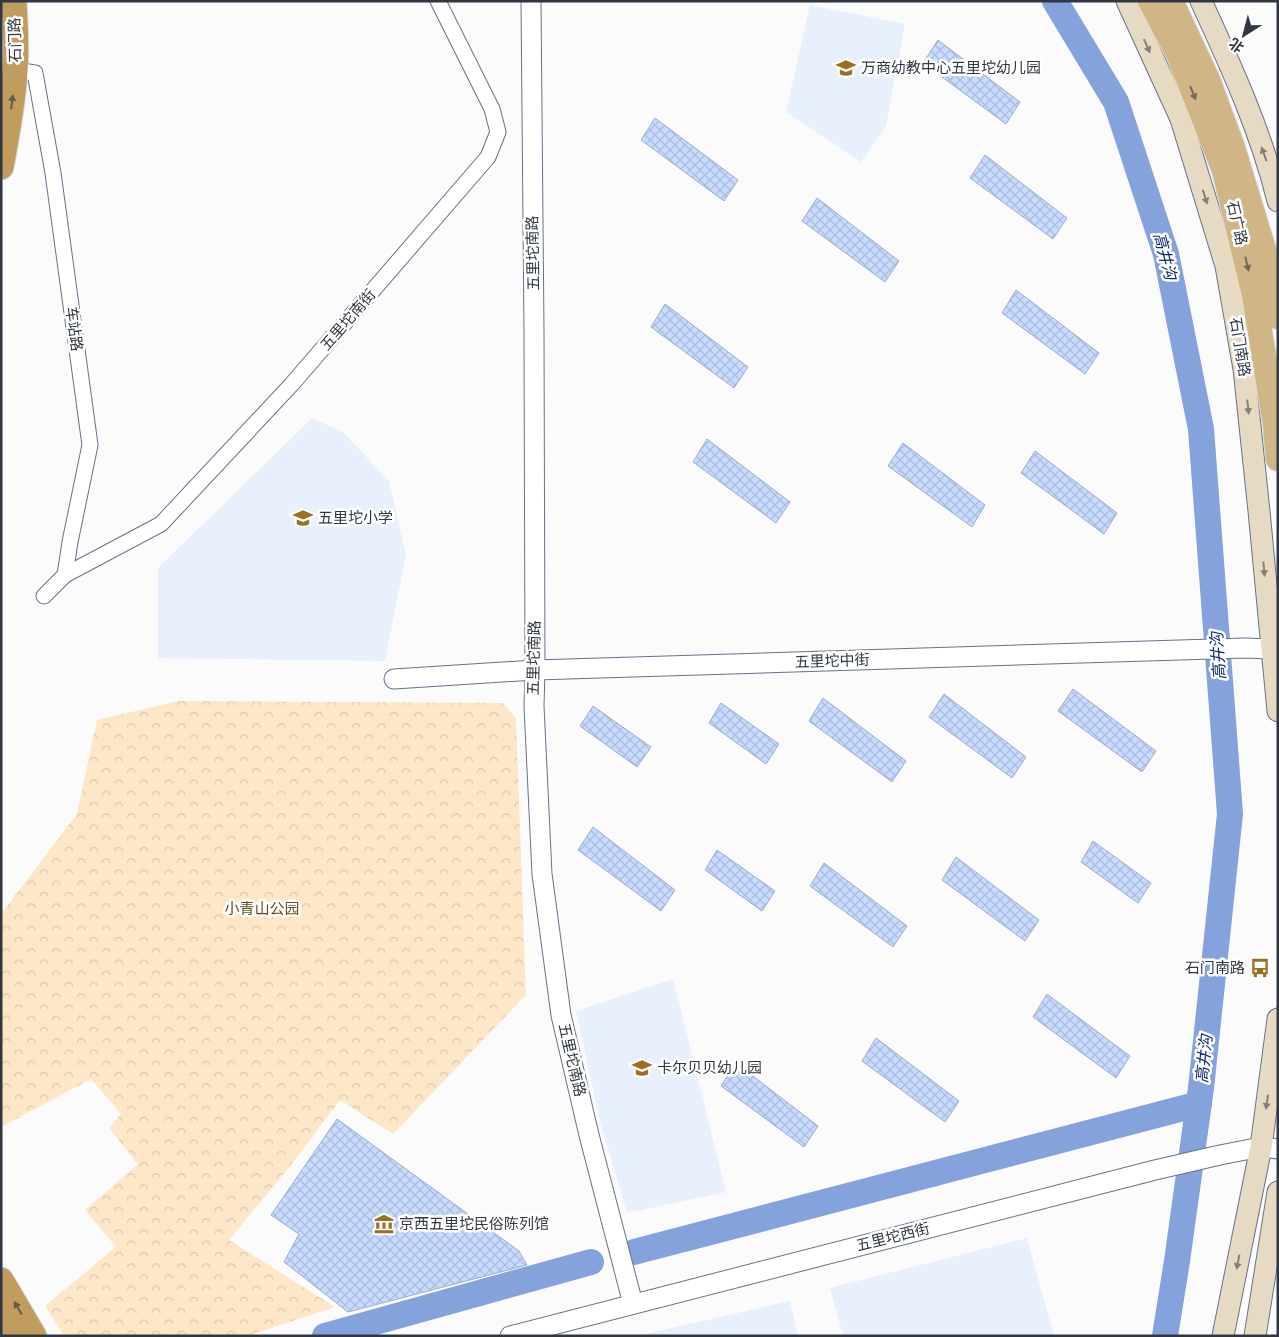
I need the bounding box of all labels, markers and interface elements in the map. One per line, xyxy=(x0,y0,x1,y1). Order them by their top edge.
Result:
north arrow xyxy=(1219,10,1269,60)
street label: 石门路 xyxy=(6,17,24,63)
text: 北 xyxy=(1226,35,1247,56)
one-way arrow xyxy=(1143,39,1151,53)
school or university icon: 万商幼教中心五里坨幼儿园 xyxy=(835,57,857,79)
place label: 万商幼教中心五里坨幼儿园 xyxy=(861,59,1041,77)
one-way arrow xyxy=(1190,86,1198,100)
one-way arrow xyxy=(8,94,16,110)
one-way arrow xyxy=(1260,146,1268,161)
one-way arrow xyxy=(1201,190,1209,205)
street label: 石广路 xyxy=(1223,199,1251,247)
street label: 五里坨南路 xyxy=(523,215,543,291)
water label: 高井沟 xyxy=(1150,230,1181,284)
one-way arrow xyxy=(1243,257,1251,272)
street label: 五里坨南街 xyxy=(317,286,379,354)
street label: 车站路 xyxy=(62,305,86,353)
street label: 石门南路 xyxy=(1226,316,1254,378)
one-way arrow xyxy=(1244,399,1252,415)
school or university icon: 五里坨小学 xyxy=(292,507,314,529)
place label: 五里坨小学 xyxy=(318,509,393,527)
one-way arrow xyxy=(1261,561,1269,577)
street label: 五里坨南路 xyxy=(524,620,544,696)
water label: 高井沟 xyxy=(1207,629,1229,681)
street label: 五里坨中街 xyxy=(794,651,870,671)
park label: 小青山公园 xyxy=(224,900,300,918)
bus stop icon: 石门南路 xyxy=(1249,957,1271,979)
place label: 石门南路 xyxy=(1185,959,1245,977)
street label: 五里坨南路 xyxy=(555,1021,589,1099)
water label: 高井沟 xyxy=(1192,1032,1216,1084)
school or university icon: 卡尔贝贝幼儿园 xyxy=(631,1057,653,1079)
place label: 卡尔贝贝幼儿园 xyxy=(657,1059,762,1077)
one-way arrow xyxy=(1263,1094,1271,1110)
museum icon: 京西五里坨民俗陈列馆 xyxy=(373,1213,395,1235)
place label: 京西五里坨民俗陈列馆 xyxy=(399,1215,549,1233)
street label: 五里坨西街 xyxy=(854,1219,932,1255)
one-way arrow xyxy=(1233,1254,1241,1270)
one-way arrow xyxy=(13,1301,22,1314)

